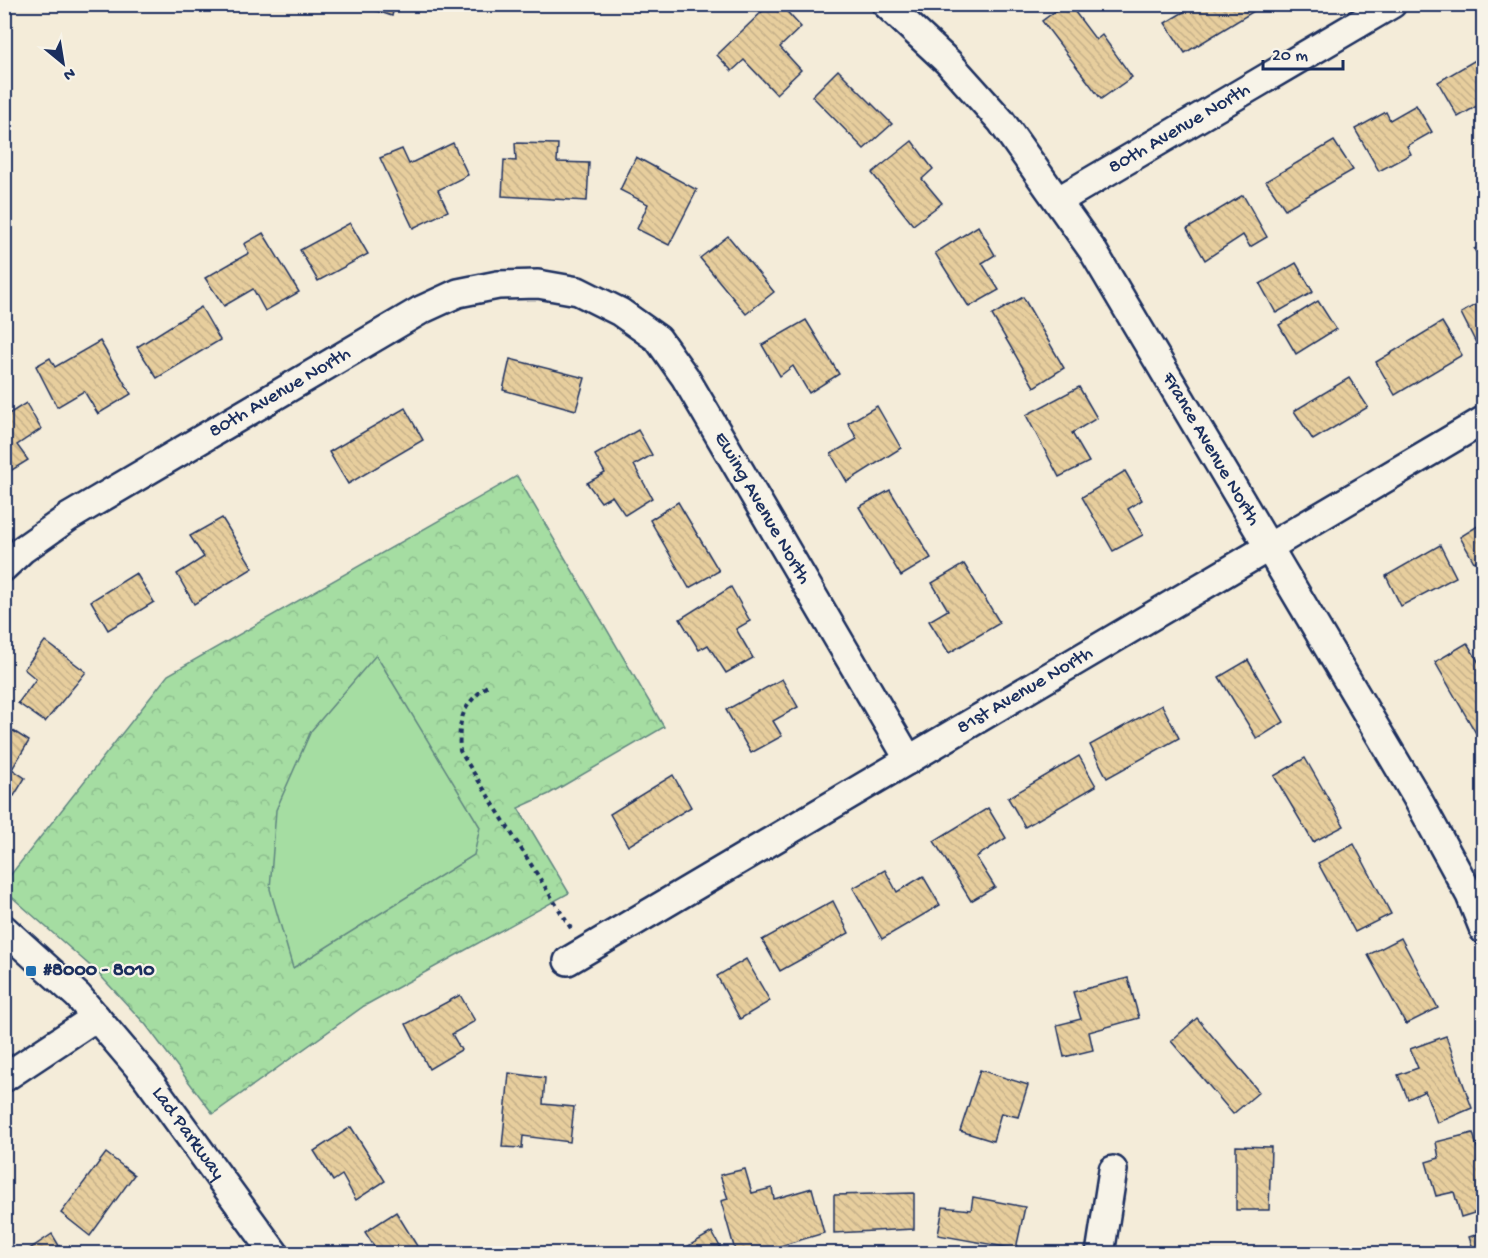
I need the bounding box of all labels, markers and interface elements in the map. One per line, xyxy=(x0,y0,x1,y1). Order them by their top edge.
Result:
north arrow xyxy=(33,33,93,93)
scale bar xyxy=(1263,33,1342,71)
text: 20 m xyxy=(1272,46,1308,67)
text: N xyxy=(59,62,78,84)
street label: 80th Avenue North xyxy=(1105,78,1255,180)
street label: 80th Avenue North xyxy=(205,342,355,443)
street label: France Avenue North xyxy=(1156,368,1265,530)
street label: Ewing Avenue North xyxy=(708,428,815,589)
street label: 81st Avenue North xyxy=(953,642,1097,740)
place label: #8000 - 8010 xyxy=(43,960,155,983)
marker: #8000 - 8010 xyxy=(24,964,38,978)
street label: Lad Parkway xyxy=(146,1083,229,1185)

